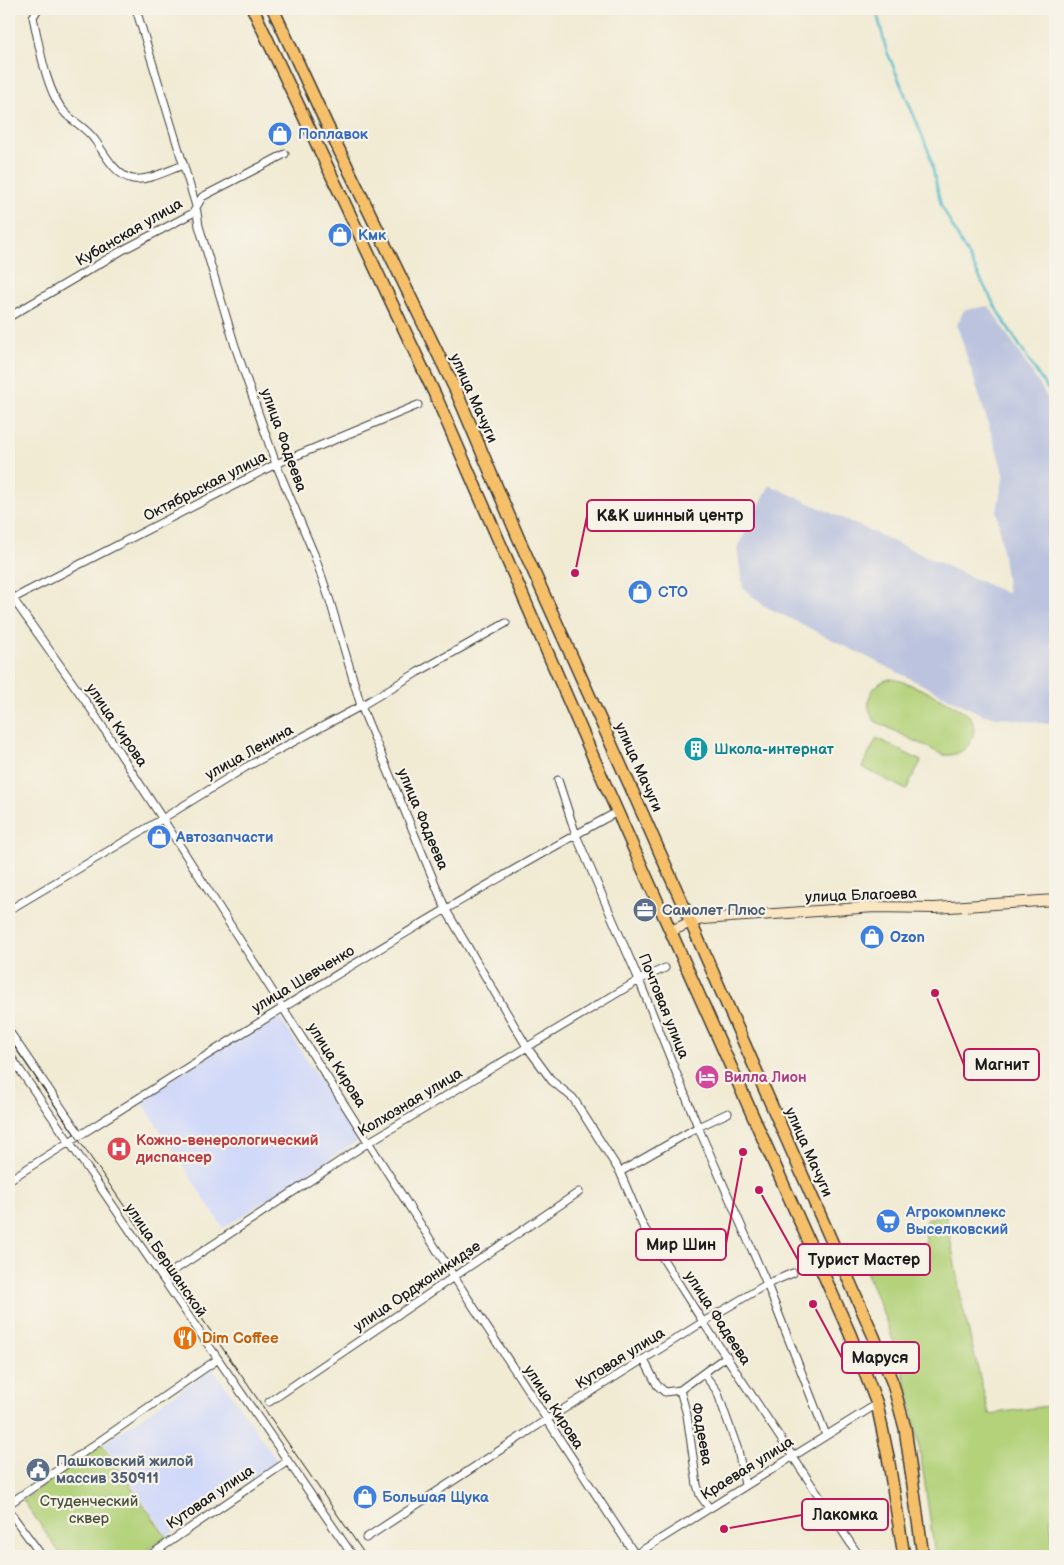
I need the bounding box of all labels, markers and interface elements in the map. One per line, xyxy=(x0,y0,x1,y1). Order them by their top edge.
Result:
shop icon: Поплавок xyxy=(267,121,293,147)
place label: Поплавок xyxy=(298,125,369,144)
street label: Кубанская улица xyxy=(73,194,186,271)
shop icon: Кмк xyxy=(327,222,353,248)
place label: Кмк xyxy=(358,226,387,245)
street label: улица Мачуги xyxy=(445,351,502,446)
street label: улица Фадеева xyxy=(256,386,311,495)
street label: Октябрьская улица xyxy=(140,447,270,526)
callout: K&K шинный центр xyxy=(587,500,754,531)
text: K&K шинный центр xyxy=(596,507,744,526)
shop icon: СТО xyxy=(627,579,653,605)
place label: СТО xyxy=(658,583,688,602)
street label: улица Кирова xyxy=(82,680,152,771)
street label: улица Ленина xyxy=(202,720,297,784)
street label: улица Мачуги xyxy=(610,720,667,815)
building icon: Школа-интернат xyxy=(683,736,709,762)
place label: Школа-интернат xyxy=(714,740,835,759)
street label: улица Фадеева xyxy=(393,766,453,873)
shop icon: Автозапчасти xyxy=(146,824,172,850)
place label: Автозапчасти xyxy=(175,828,273,847)
street label: улица Благоева xyxy=(805,884,917,907)
office icon: Самолет Плюс xyxy=(632,897,658,923)
place label: Самолет Плюс xyxy=(662,901,766,920)
shop icon: Ozon xyxy=(859,924,885,950)
place label: Ozon xyxy=(890,928,925,947)
street label: улица Шевченко xyxy=(248,941,358,1018)
street label: Почтовая улица xyxy=(634,951,693,1062)
street label: улица Кирова xyxy=(303,1019,370,1111)
callout: Магнит xyxy=(964,1049,1039,1080)
text: Магнит xyxy=(975,1056,1030,1075)
street label: Колхозная улица xyxy=(355,1064,466,1141)
hotel icon: Вилла Лион xyxy=(694,1064,720,1090)
place label: Вилла Лион xyxy=(724,1068,807,1087)
street label: улица Мачуги xyxy=(780,1105,837,1200)
place label: Кожно-венерологический диспансер xyxy=(135,1131,318,1167)
hospital icon: Кожно-венерологический диспансер xyxy=(106,1136,132,1162)
street label: улица Бершанской xyxy=(120,1200,211,1321)
place label: Агрокомплекс Выселковский xyxy=(905,1203,1008,1239)
supermarket icon: Агрокомплекс Выселковский xyxy=(875,1208,901,1234)
callout: Мир Шин xyxy=(636,1229,726,1260)
text: Мир Шин xyxy=(646,1236,716,1255)
street label: улица Орджоникидзе xyxy=(350,1237,485,1336)
callout: Турист Мастер xyxy=(798,1244,930,1275)
text: Турист Мастер xyxy=(808,1251,921,1270)
street label: улица Фадеева xyxy=(680,1268,755,1369)
street label: Кутовая улица xyxy=(572,1323,669,1393)
restaurant icon: Dim Coffee xyxy=(172,1325,198,1351)
place label: Dim Coffee xyxy=(202,1329,279,1348)
callout: Маруся xyxy=(842,1342,919,1373)
text: Маруся xyxy=(851,1349,909,1368)
street label: улица Кирова xyxy=(519,1362,588,1453)
street label: Фадеева xyxy=(687,1401,716,1467)
street label: Краевая улица xyxy=(697,1432,797,1505)
place label: Пашковский жилой массив 350911 xyxy=(56,1452,193,1488)
public building icon: Пашковский жилой массив 350911 xyxy=(25,1457,51,1483)
street label: Кутовая улица xyxy=(163,1461,258,1534)
shop icon: Большая Щука xyxy=(352,1484,378,1510)
place label: Большая Щука xyxy=(382,1488,489,1507)
park label: Студенческий сквер xyxy=(40,1492,138,1528)
callout: Лакомка xyxy=(802,1499,888,1530)
text: Лакомка xyxy=(811,1506,878,1525)

